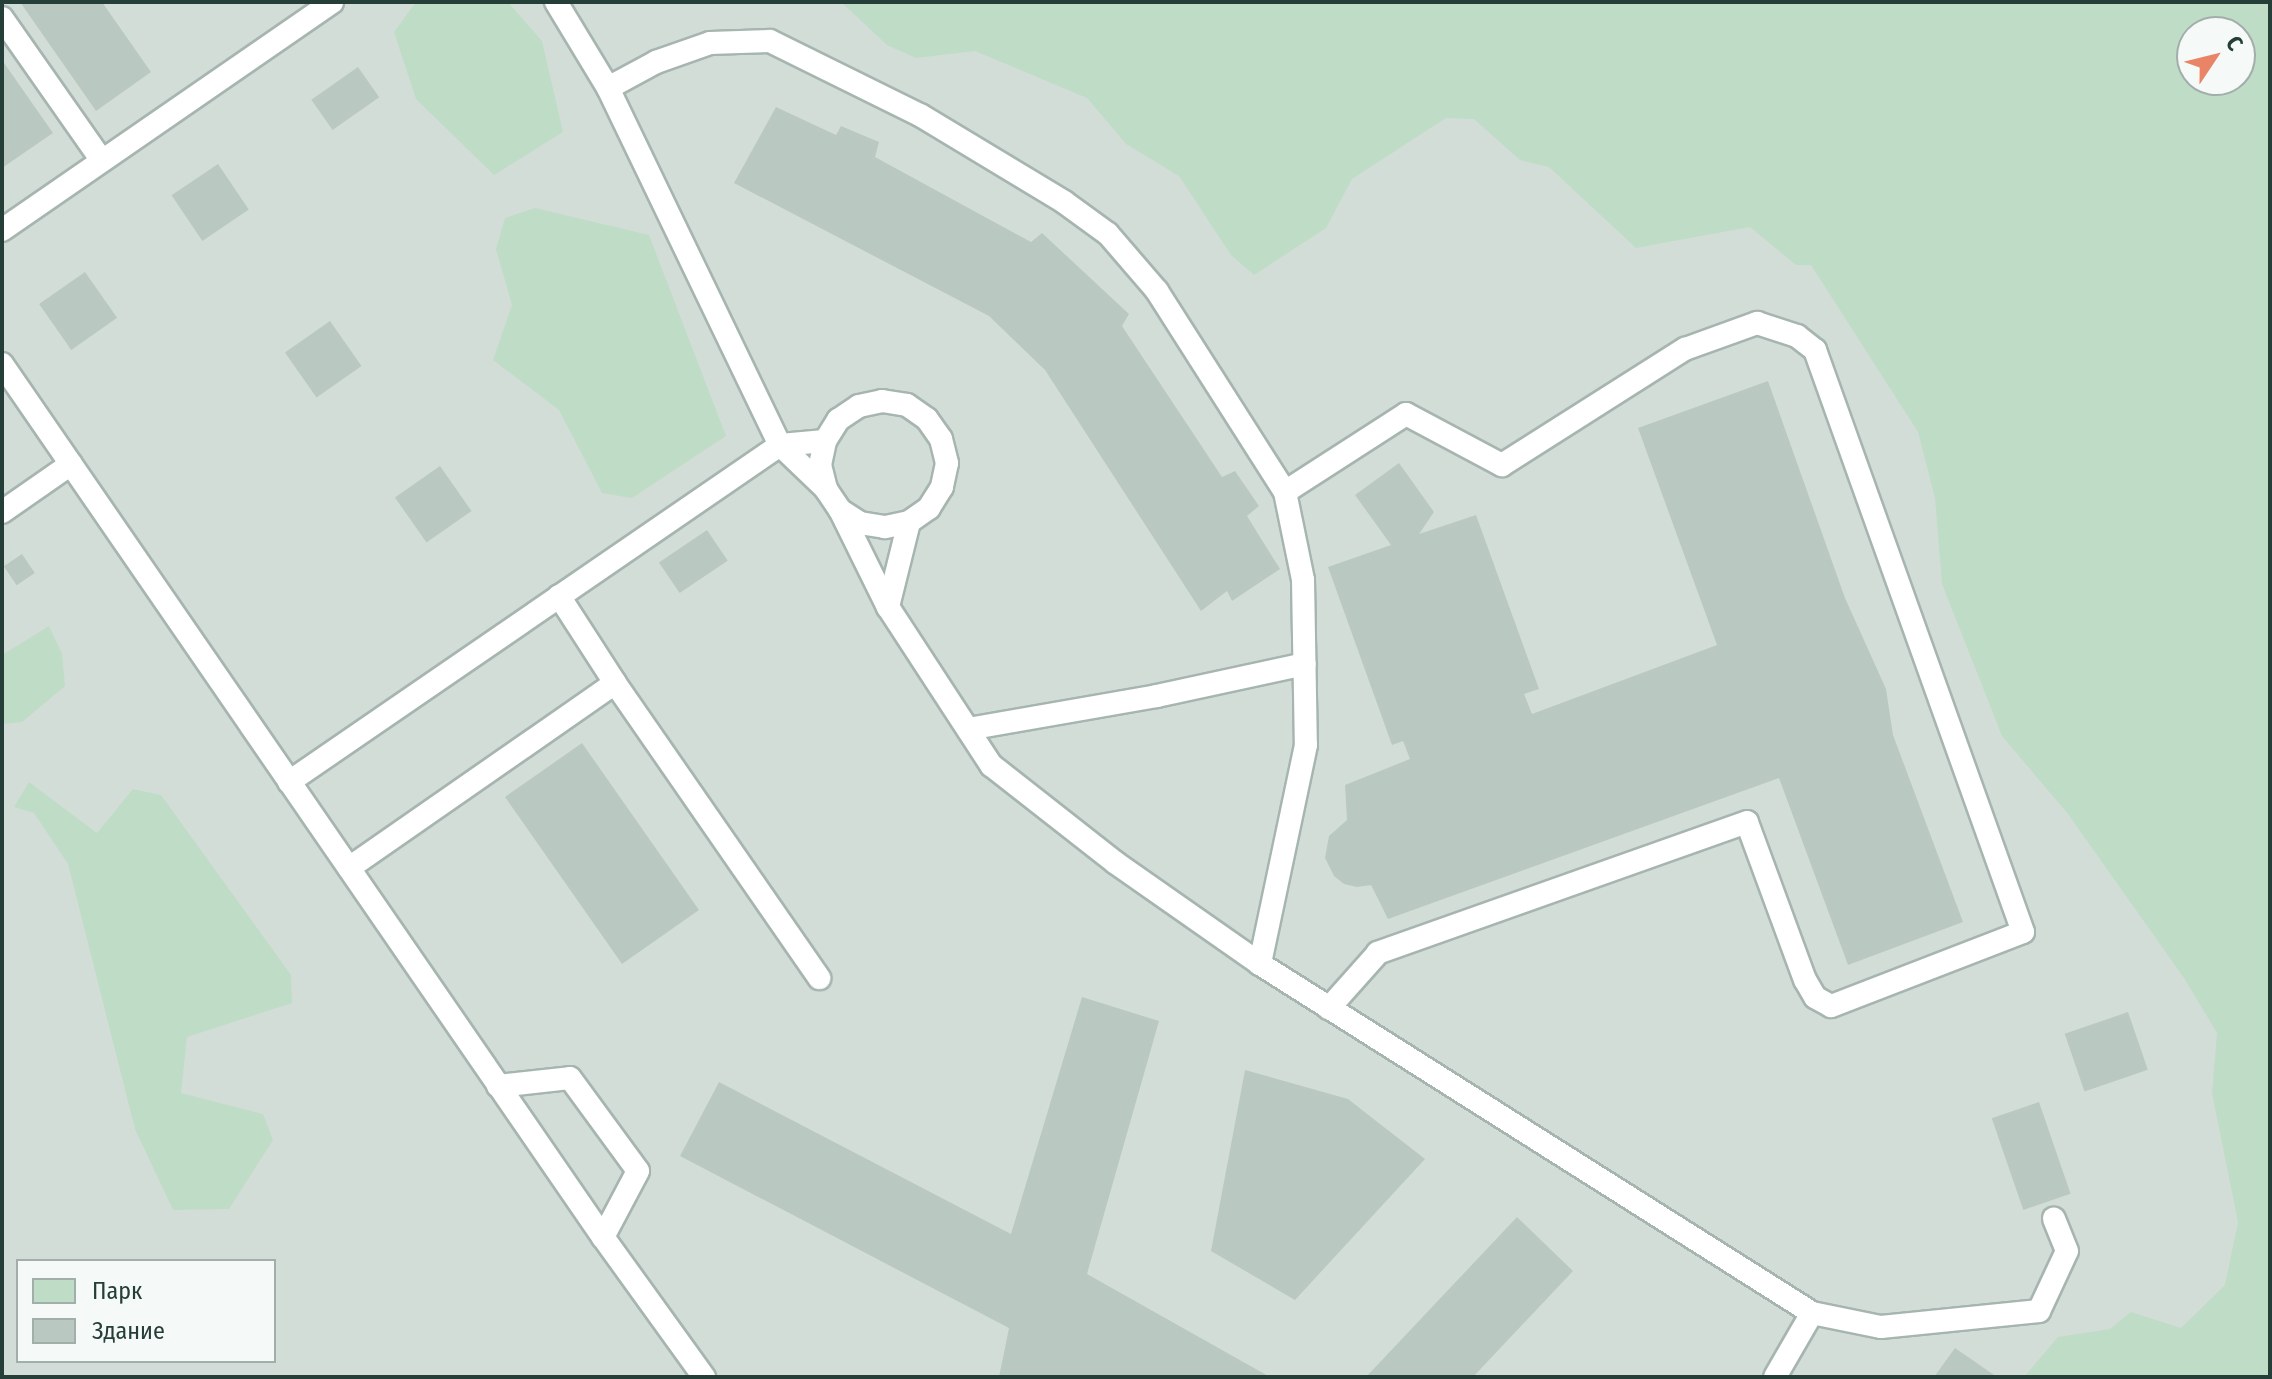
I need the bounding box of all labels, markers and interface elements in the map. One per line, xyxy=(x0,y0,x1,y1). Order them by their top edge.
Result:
north arrow xyxy=(2176,16,2256,96)
text: С xyxy=(2220,31,2249,56)
legend xyxy=(16,1259,276,1363)
text: Парк xyxy=(92,1277,142,1305)
text: Здание xyxy=(92,1317,165,1345)

